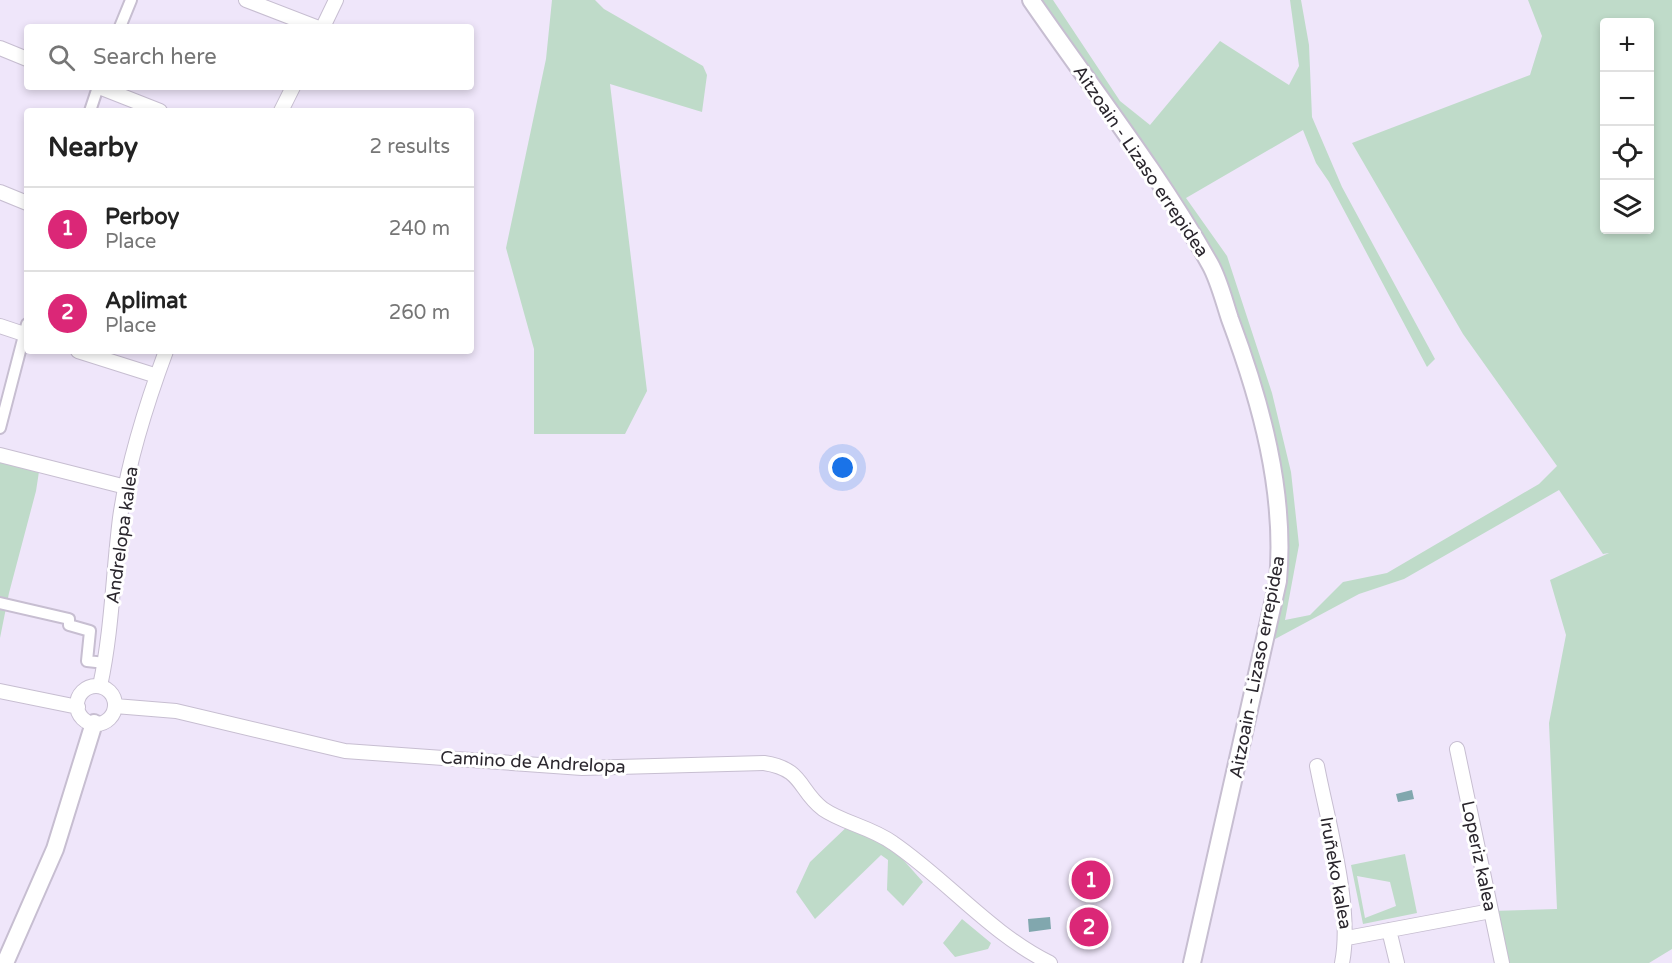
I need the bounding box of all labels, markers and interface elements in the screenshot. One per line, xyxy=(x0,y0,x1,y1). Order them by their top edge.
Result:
map controls xyxy=(1600,18,1654,234)
button: + xyxy=(1600,18,1654,72)
search box xyxy=(24,24,474,90)
icon: search xyxy=(45,41,78,74)
text: Search here xyxy=(93,44,217,70)
street label: Aitzoain - Lizaso errepidea xyxy=(1069,61,1213,261)
button: − xyxy=(1600,72,1654,126)
button: locate xyxy=(1600,126,1654,180)
text: Nearby xyxy=(48,132,138,163)
text: 2 results xyxy=(370,135,450,159)
button: layers xyxy=(1600,180,1654,234)
text: Perboy xyxy=(105,204,179,230)
text: 1 xyxy=(61,217,74,241)
text: 240 m xyxy=(389,217,450,241)
text: Place xyxy=(105,230,156,254)
text: Aplimat xyxy=(105,288,187,314)
text: 2 xyxy=(61,301,74,325)
text: 260 m xyxy=(389,301,450,325)
text: Place xyxy=(105,314,156,338)
your location xyxy=(828,453,857,482)
street label: Andrelopa kalea xyxy=(101,465,143,605)
street label: Aitzoain - Lizaso errepidea xyxy=(1225,554,1289,780)
street label: Camino de Andrelopa xyxy=(440,746,626,778)
street label: Loperiz kalea xyxy=(1457,799,1501,913)
street label: Iruñeko kalea xyxy=(1315,815,1357,931)
pin: 1 xyxy=(1072,858,1110,902)
pin: 2 xyxy=(1070,904,1108,950)

